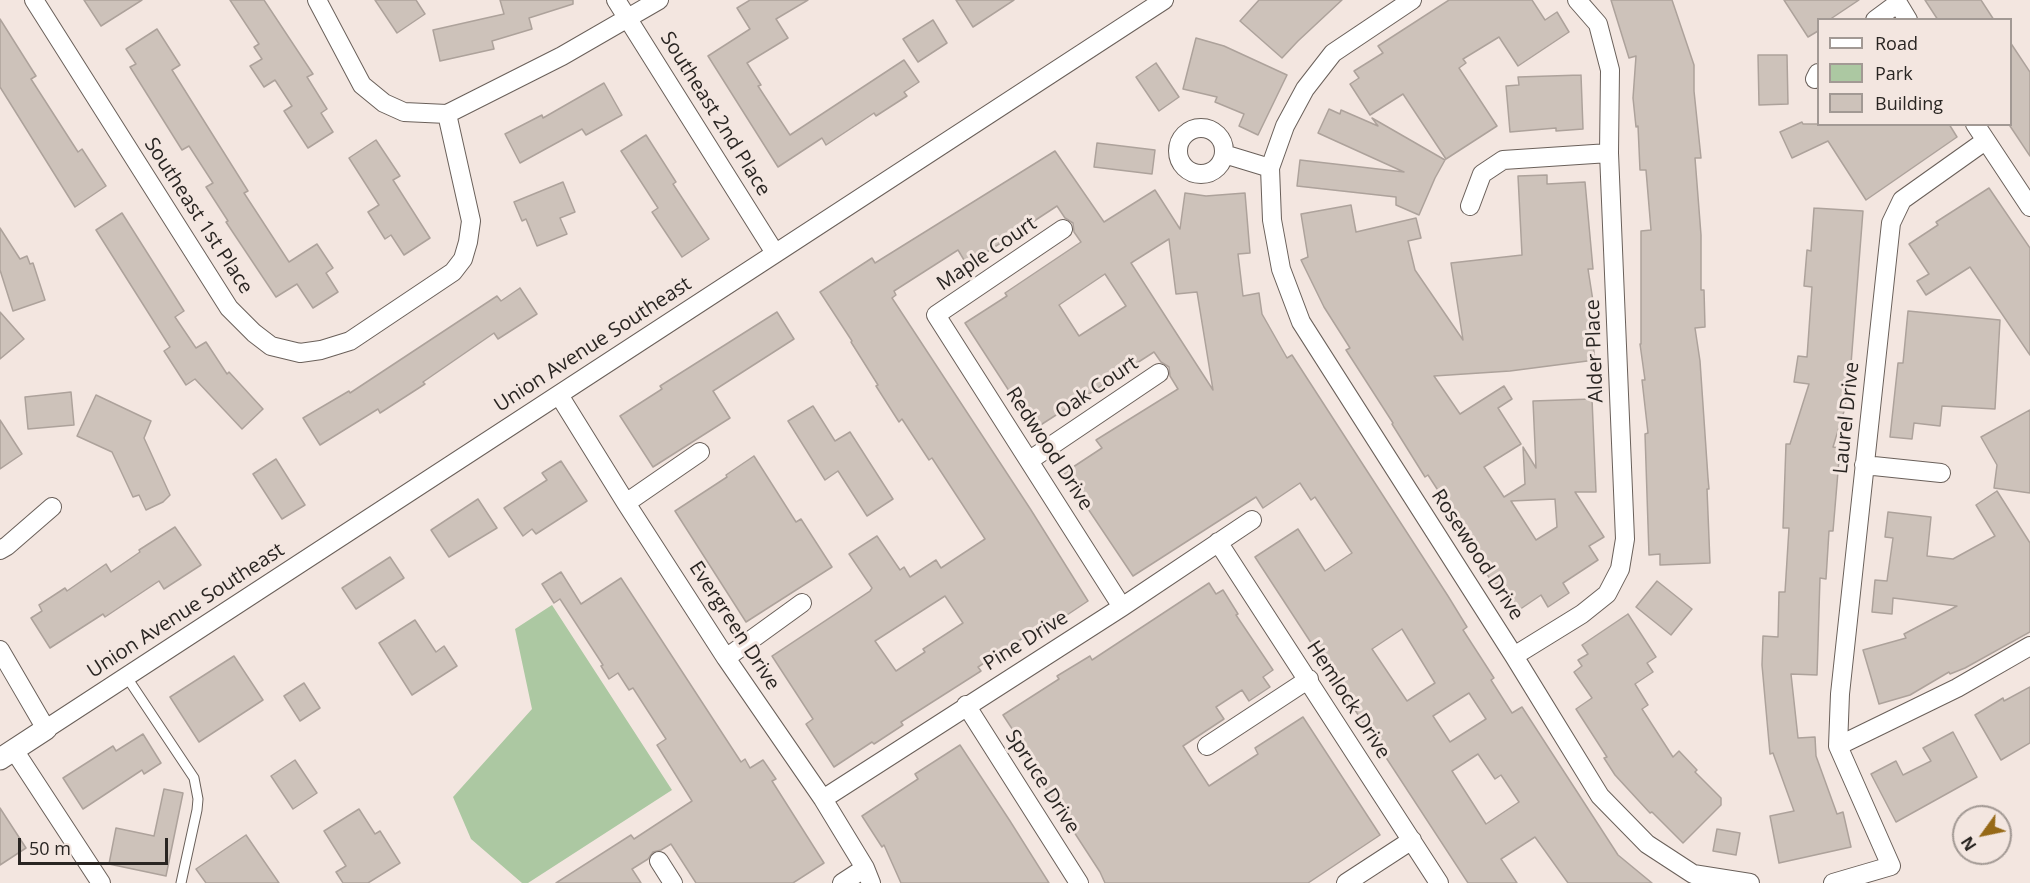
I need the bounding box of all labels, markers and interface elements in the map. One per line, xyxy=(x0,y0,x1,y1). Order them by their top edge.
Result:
legend xyxy=(1817,18,2012,126)
street label: Southeast 2nd Place xyxy=(655,28,775,200)
text: Road xyxy=(1875,31,1918,55)
text: Park xyxy=(1875,61,1913,85)
text: Building xyxy=(1875,91,1943,115)
street label: Southeast 1st Place xyxy=(139,134,257,298)
street label: Maple Court xyxy=(933,212,1041,296)
street label: Union Avenue Southeast xyxy=(490,272,696,418)
street label: Alder Place xyxy=(1581,299,1609,403)
street label: Oak Court xyxy=(1051,352,1143,424)
street label: Laurel Drive xyxy=(1829,361,1865,475)
street label: Redwood Drive xyxy=(1000,383,1098,515)
street label: Rosewood Drive xyxy=(1426,485,1528,625)
street label: Union Avenue Southeast xyxy=(83,538,289,684)
street label: Evergreen Drive xyxy=(684,557,784,695)
street label: Pine Drive xyxy=(979,606,1073,676)
street label: Hemlock Drive xyxy=(1301,637,1395,763)
street label: Spruce Drive xyxy=(1000,726,1084,838)
north arrow xyxy=(1952,805,2012,865)
scale bar xyxy=(21,826,171,864)
text: N xyxy=(1956,832,1981,855)
text: 50 m xyxy=(29,836,71,860)

